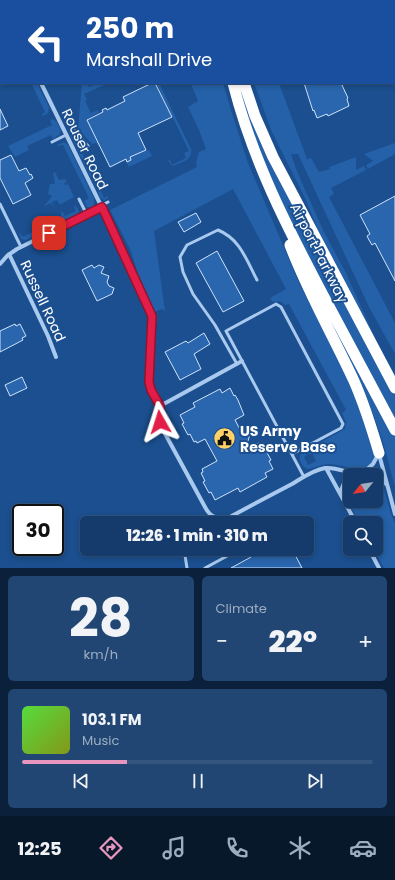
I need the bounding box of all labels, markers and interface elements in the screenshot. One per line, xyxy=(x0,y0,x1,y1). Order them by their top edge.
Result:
text: 250 m xyxy=(86,9,174,48)
icon: left xyxy=(20,16,72,68)
text: Marshall Drive xyxy=(86,47,212,72)
street label: Rouser Road xyxy=(57,105,113,193)
street label: Airport Parkway xyxy=(285,200,353,306)
pin xyxy=(32,216,66,250)
icon: arrive xyxy=(38,222,60,244)
street label: Russell Road xyxy=(15,257,71,345)
position arrow xyxy=(139,401,181,443)
place label: US Army Reserve Base xyxy=(240,421,336,457)
public building icon: US Army Reserve Base xyxy=(212,426,238,452)
north arrow xyxy=(343,468,383,508)
map controls xyxy=(343,468,383,556)
speed limit sign: 30 xyxy=(12,504,64,556)
button: search xyxy=(343,516,383,556)
text: 12:26 · 1 min · 310 m xyxy=(126,525,268,546)
text: 28 xyxy=(69,582,132,655)
text: Climate xyxy=(216,599,267,618)
text: 22° xyxy=(269,620,317,663)
text: − xyxy=(216,626,228,657)
text: + xyxy=(358,626,373,657)
text: km/h xyxy=(83,645,118,664)
text: 103.1 FM xyxy=(82,709,142,730)
text: Music xyxy=(82,731,119,750)
icon: previous xyxy=(70,770,92,792)
icon: pause xyxy=(187,770,209,792)
icon: next xyxy=(304,770,326,792)
icon: directions xyxy=(97,834,125,862)
icon: music xyxy=(160,834,188,862)
icon: phone xyxy=(223,834,251,862)
icon: climate xyxy=(286,834,314,862)
icon: car xyxy=(349,834,377,862)
text: 12:25 xyxy=(18,836,62,861)

